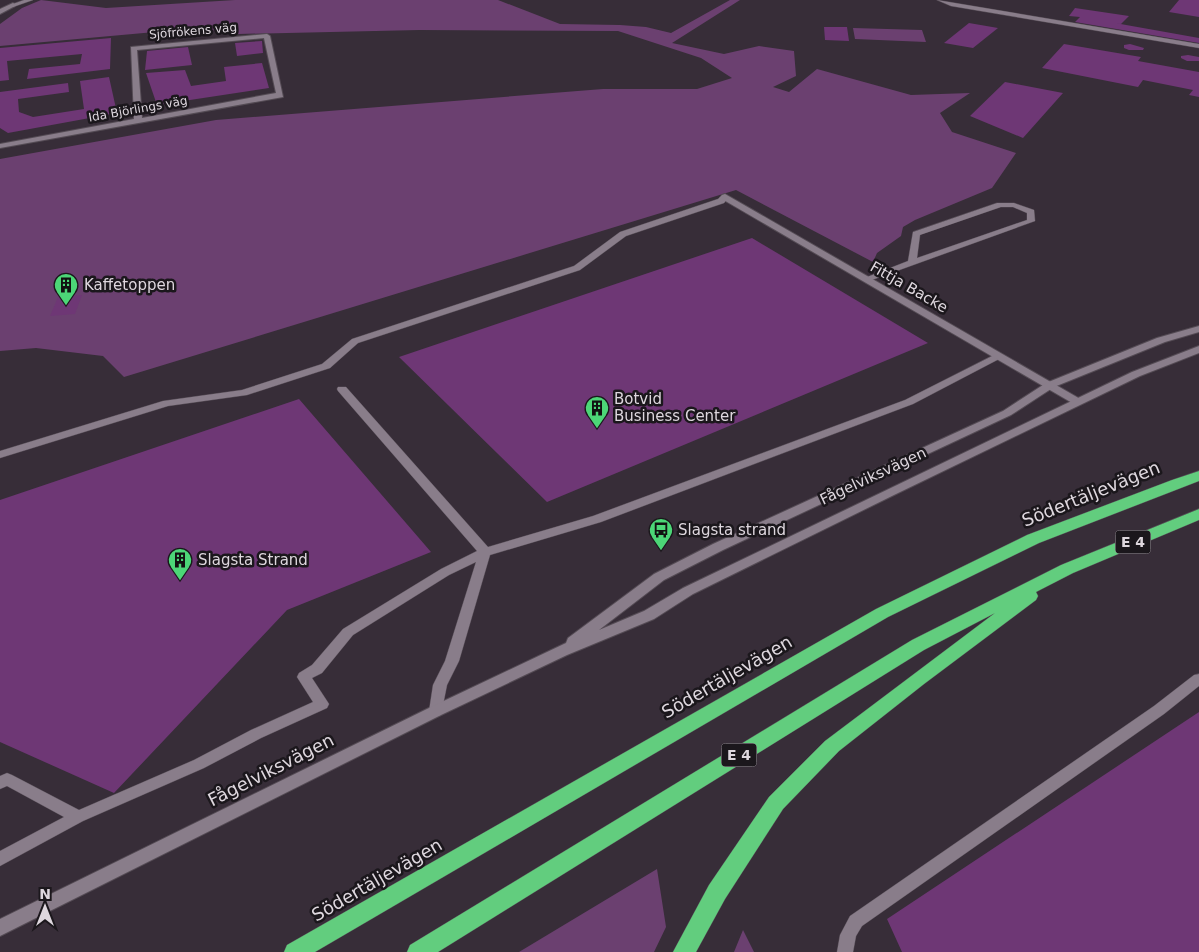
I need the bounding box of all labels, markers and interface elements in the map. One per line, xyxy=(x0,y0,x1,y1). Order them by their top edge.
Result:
street label: Sjöfrökens väg xyxy=(148,20,238,42)
street label: Ida Björlings väg xyxy=(87,93,189,125)
street label: Fittja Backe xyxy=(867,258,951,316)
building icon: Kaffetoppen xyxy=(53,272,79,306)
place label: Kaffetoppen xyxy=(84,276,175,294)
place label: Botvid Business Center xyxy=(614,390,736,425)
building icon: Botvid Business Center xyxy=(584,395,610,429)
street label: Fågelviksvägen xyxy=(817,443,929,509)
street label: Södertäljevägen xyxy=(1019,456,1163,531)
bus stop icon: Slagsta strand xyxy=(648,517,674,551)
place label: Slagsta strand xyxy=(678,521,786,539)
road number: E 4 xyxy=(1116,530,1150,554)
building icon: Slagsta Strand xyxy=(167,547,193,581)
place label: Slagsta Strand xyxy=(198,551,308,569)
street label: Södertäljevägen xyxy=(658,631,796,722)
street label: Fågelviksvägen xyxy=(204,729,337,810)
road number: E 4 xyxy=(722,744,756,766)
street label: Södertäljevägen xyxy=(308,834,446,925)
north arrow xyxy=(20,882,70,932)
text: N xyxy=(39,886,51,902)

